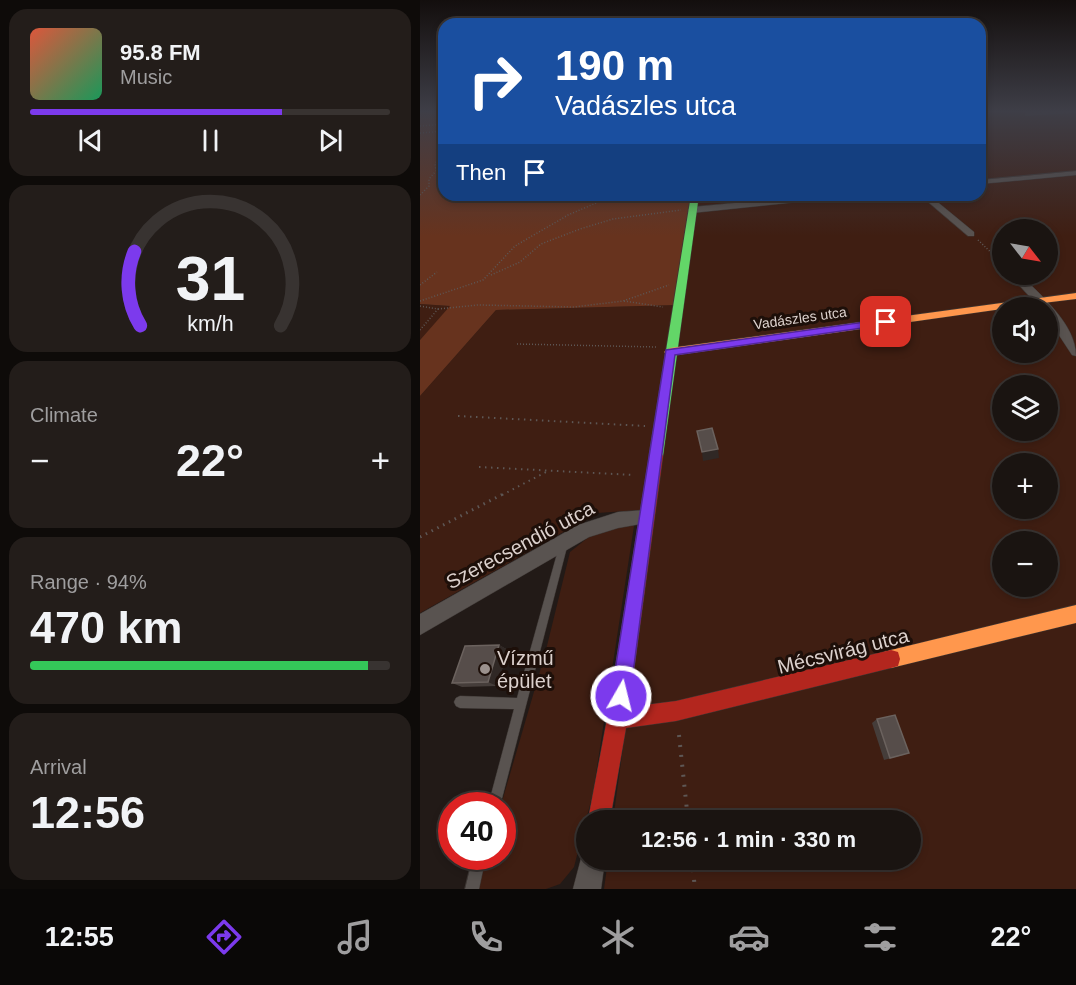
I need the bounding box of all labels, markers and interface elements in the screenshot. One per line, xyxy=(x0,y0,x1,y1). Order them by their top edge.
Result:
text: 95.8 FM xyxy=(120,40,201,65)
icon: right xyxy=(456,42,534,120)
text: 190 m xyxy=(555,42,674,89)
text: Music xyxy=(120,66,172,88)
text: Vadászles utca xyxy=(555,91,736,121)
icon: previous xyxy=(74,124,107,157)
icon: pause xyxy=(194,124,227,157)
icon: next xyxy=(314,124,347,157)
icon: arrive xyxy=(518,156,551,189)
text: Then xyxy=(456,160,506,185)
north arrow xyxy=(992,219,1058,285)
map controls xyxy=(992,219,1058,597)
text: 31 xyxy=(175,244,245,313)
pin xyxy=(860,296,911,347)
button: sound xyxy=(992,297,1058,363)
street label: Vadászles utca xyxy=(752,304,848,332)
icon: arrive xyxy=(869,305,902,338)
text: km/h xyxy=(187,312,233,336)
button: layers xyxy=(992,375,1058,441)
text: Climate xyxy=(30,404,98,426)
text: 22° xyxy=(176,435,244,486)
text: − xyxy=(30,442,49,479)
text: + xyxy=(371,442,390,479)
button: + xyxy=(992,453,1058,519)
street label: Szerecsendió utca xyxy=(442,496,599,593)
button: − xyxy=(992,531,1058,597)
text: Range · 94% xyxy=(30,571,147,593)
text: 470 km xyxy=(30,602,183,653)
street label: Mécsvirág utca xyxy=(775,624,912,678)
place label: Vízmű épület xyxy=(497,647,554,692)
marker: Vízmű épület xyxy=(478,662,492,676)
position arrow xyxy=(589,664,653,728)
text: Arrival xyxy=(30,756,87,778)
text: 12:56 xyxy=(30,787,145,838)
speed limit sign: 40 xyxy=(438,792,516,870)
text: 12:56 · 1 min · 330 m xyxy=(641,827,856,852)
icon: directions xyxy=(203,916,245,958)
icon: music xyxy=(334,916,376,958)
icon: phone xyxy=(465,916,507,958)
icon: climate xyxy=(597,916,639,958)
icon: car xyxy=(728,916,770,958)
icon: filters xyxy=(859,916,901,958)
text: 12:55 xyxy=(45,922,114,952)
text: 22° xyxy=(990,922,1031,952)

